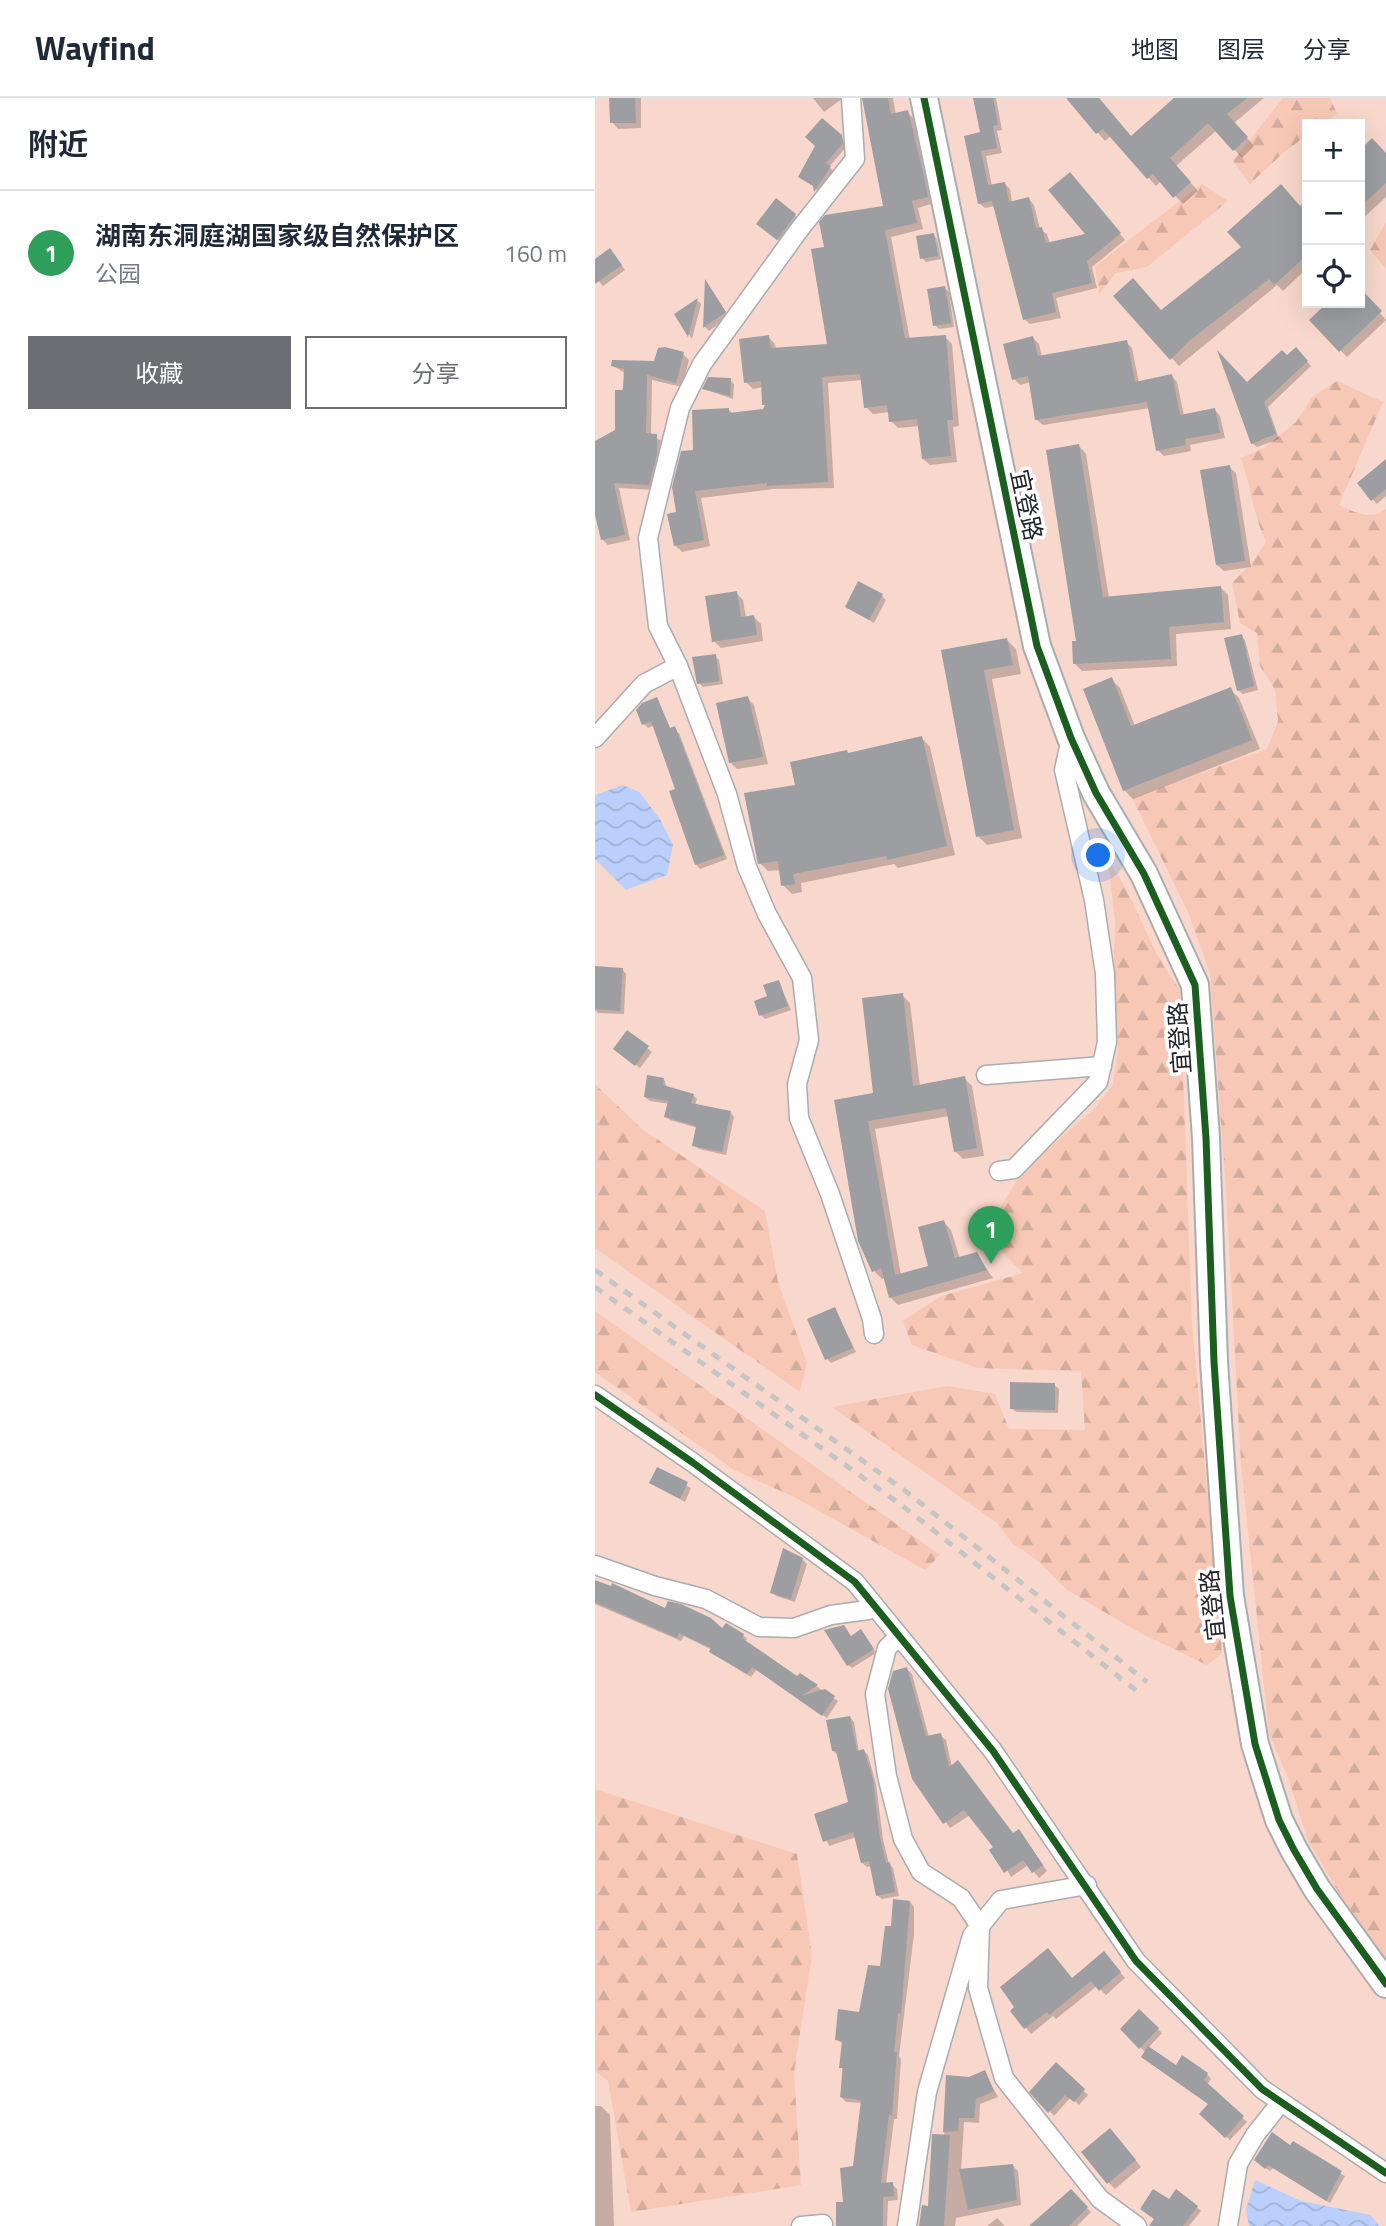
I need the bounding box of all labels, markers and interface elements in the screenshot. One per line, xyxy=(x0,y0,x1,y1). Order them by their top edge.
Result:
text: Wayfind xyxy=(35,23,155,73)
text: 地图 xyxy=(1131,31,1179,67)
text: 图层 xyxy=(1217,31,1265,67)
text: 分享 xyxy=(1303,31,1351,67)
map controls xyxy=(1302,119,1365,308)
button: + xyxy=(1302,119,1365,182)
text: 附近 xyxy=(28,121,88,167)
button: − xyxy=(1302,182,1365,245)
text: 湖南东洞庭湖国家级自然保护区 xyxy=(95,216,459,255)
text: 1 xyxy=(45,236,57,271)
text: 160 m xyxy=(504,236,567,271)
button: locate xyxy=(1302,245,1365,308)
text: 公园 xyxy=(95,256,141,291)
button: 收藏 xyxy=(28,336,291,409)
button: 分享 xyxy=(305,336,567,409)
street label: 宜登路 xyxy=(1002,466,1052,544)
your location xyxy=(1081,838,1115,872)
street label: 宜登路 xyxy=(1159,1001,1199,1075)
pin: 1 xyxy=(968,1206,1014,1264)
street label: 宜登路 xyxy=(1190,1567,1234,1643)

